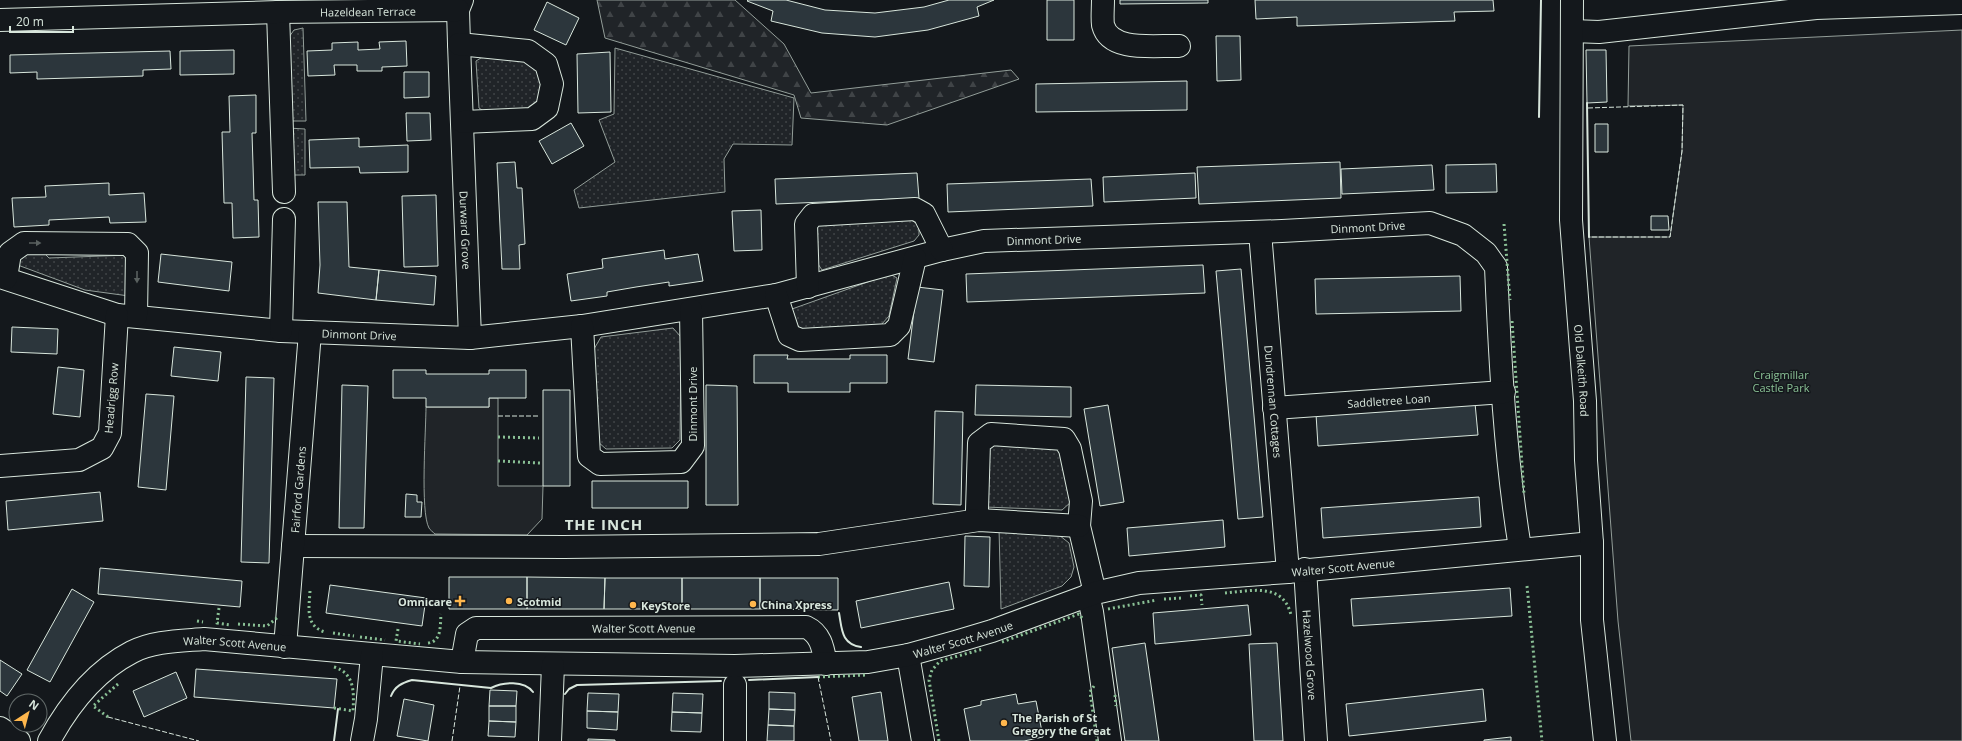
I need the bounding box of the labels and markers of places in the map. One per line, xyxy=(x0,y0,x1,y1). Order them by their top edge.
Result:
place label: Omnicare xyxy=(398,594,453,609)
place label: Scotmid xyxy=(517,594,561,609)
marker: Omnicare xyxy=(455,596,465,606)
marker: Scotmid xyxy=(504,596,514,606)
place label: China Xpress xyxy=(761,597,833,612)
place label: KeyStore xyxy=(641,598,691,613)
marker: China Xpress xyxy=(748,599,758,609)
marker: KeyStore xyxy=(628,600,638,610)
place label: The Parish of St Gregory the Great xyxy=(1012,710,1111,738)
marker: The Parish of St Gregory the Great xyxy=(999,718,1009,728)

